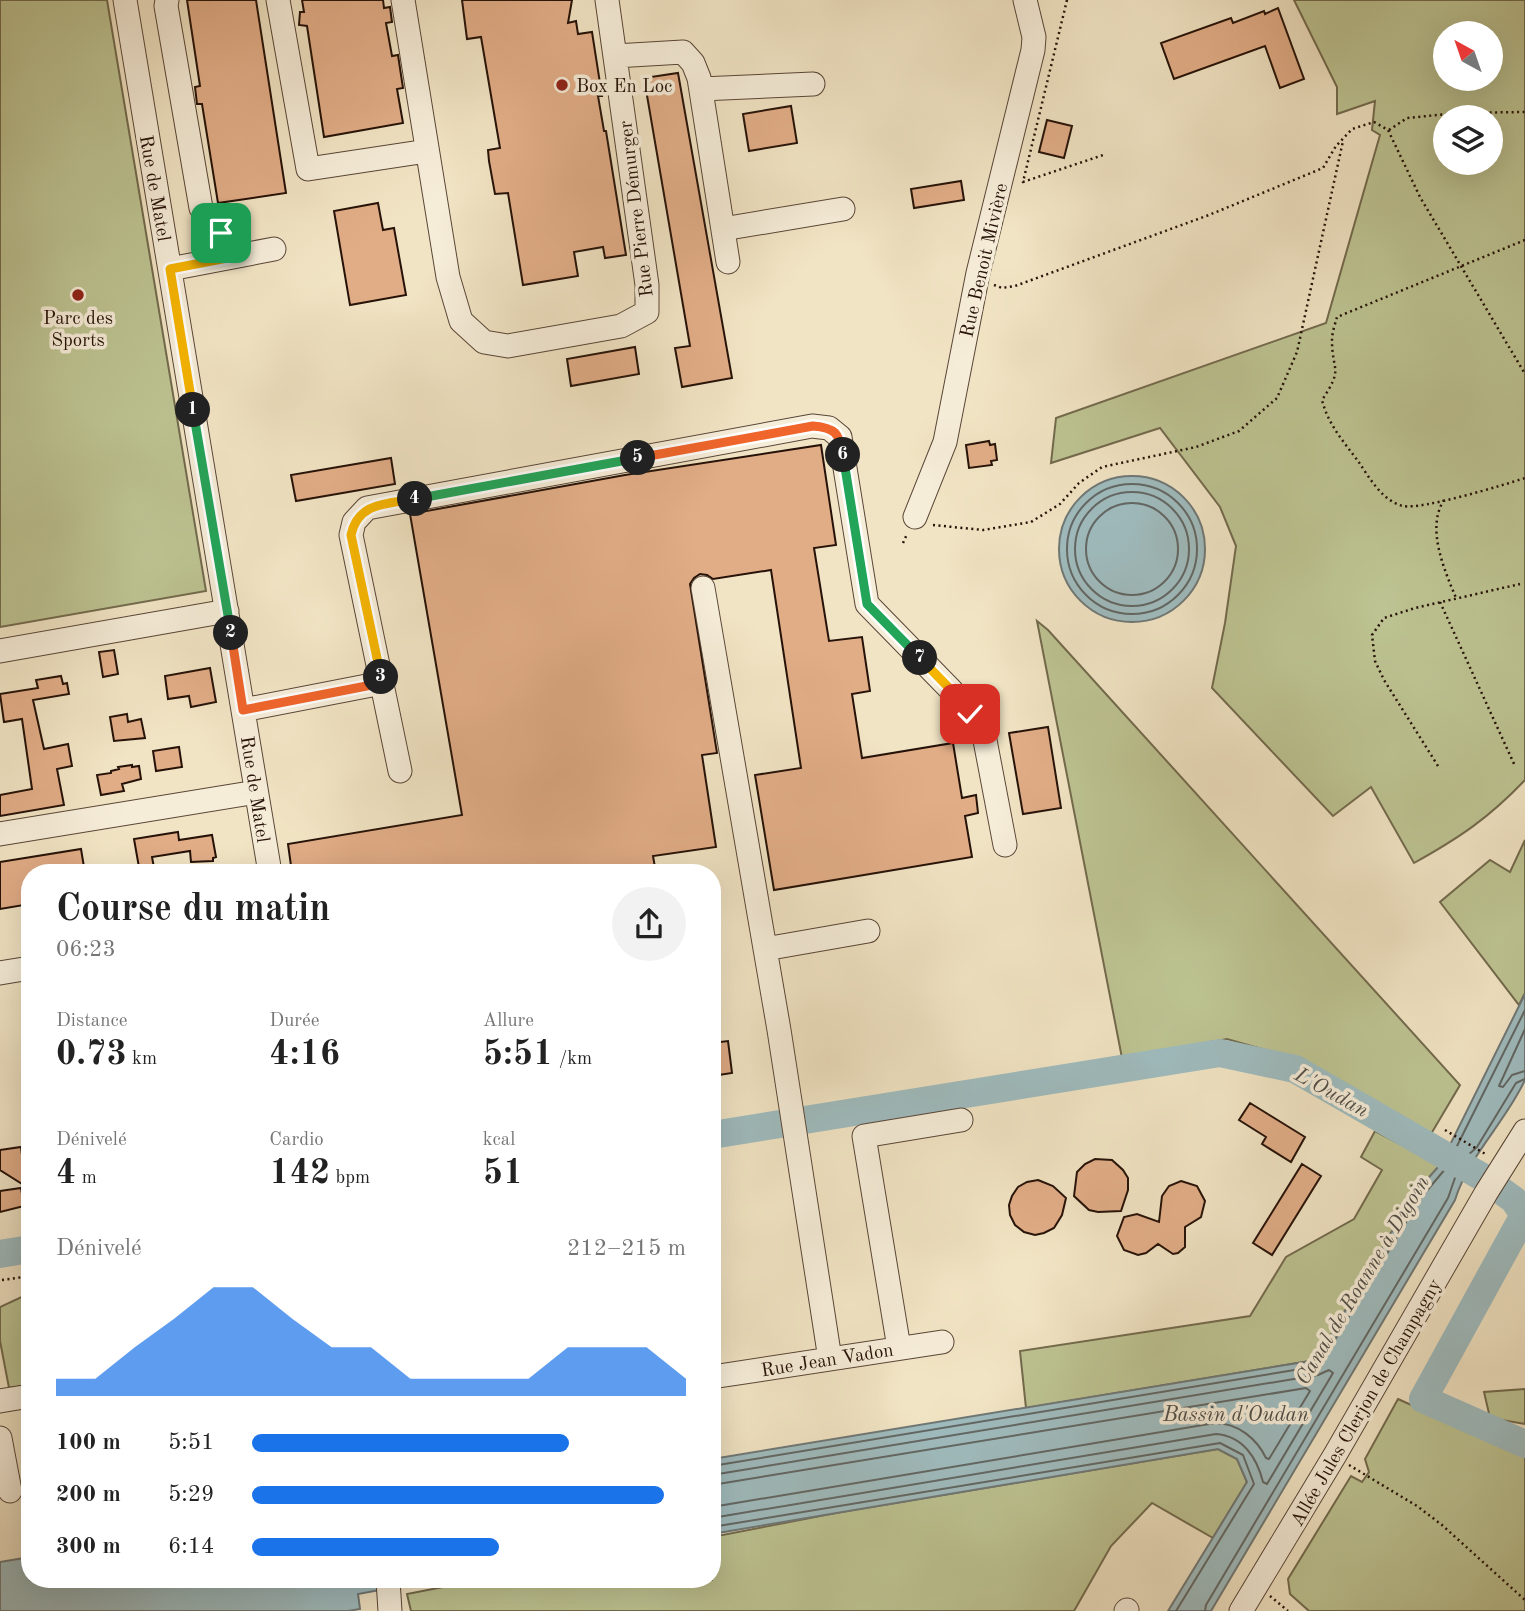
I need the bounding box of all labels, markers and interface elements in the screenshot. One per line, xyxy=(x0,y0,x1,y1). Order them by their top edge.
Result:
north arrow xyxy=(1433,21,1503,91)
map controls xyxy=(1433,21,1503,175)
marker: Box En Loc xyxy=(554,77,570,93)
place label: Box En Loc xyxy=(576,78,672,97)
button: layers xyxy=(1433,105,1503,175)
street label: Rue Pierre Démurger xyxy=(617,119,658,298)
street label: Rue de Matel xyxy=(135,134,172,243)
street label: Rue Benoit Mivière xyxy=(958,181,1012,340)
pin xyxy=(191,203,251,263)
icon: arrive xyxy=(202,214,240,252)
marker: Parc des Sports xyxy=(70,287,86,303)
place label: Parc des Sports xyxy=(43,310,113,351)
pin: 1 xyxy=(176,392,210,428)
text: 1 xyxy=(187,400,198,419)
pin: 6 xyxy=(826,438,860,472)
pin: 5 xyxy=(620,440,656,476)
text: 6 xyxy=(837,445,848,464)
text: 5 xyxy=(632,448,643,467)
pin: 4 xyxy=(398,482,432,516)
text: 4 xyxy=(409,489,420,508)
pin: 2 xyxy=(214,616,248,650)
text: 2 xyxy=(225,623,236,642)
pin: 7 xyxy=(902,640,937,676)
text: 7 xyxy=(914,648,925,667)
pin: 3 xyxy=(364,660,398,694)
text: 3 xyxy=(375,667,386,686)
pin xyxy=(940,684,1000,744)
icon: check xyxy=(951,695,989,733)
street label: Rue de Matel xyxy=(236,735,271,844)
button: share xyxy=(612,887,686,961)
text: Course du matin xyxy=(56,891,330,929)
text: 06:23 xyxy=(56,938,116,961)
text: Distance xyxy=(56,1012,128,1031)
text: Durée xyxy=(269,1012,320,1031)
text: Allure xyxy=(483,1012,534,1031)
text: 0.73 xyxy=(56,1037,127,1072)
text: 4:16 xyxy=(269,1037,340,1072)
text: 5:51 xyxy=(483,1037,553,1072)
text: km xyxy=(127,1050,157,1069)
text: /km xyxy=(553,1050,592,1069)
water label: L'Oudan xyxy=(1290,1064,1372,1122)
text: Dénivelé xyxy=(56,1131,127,1150)
text: Cardio xyxy=(269,1131,324,1150)
text: kcal xyxy=(483,1131,515,1150)
text: 4 xyxy=(56,1156,76,1191)
text: 142 xyxy=(269,1156,330,1191)
text: 51 xyxy=(483,1156,523,1191)
text: m xyxy=(76,1169,97,1188)
text: bpm xyxy=(330,1169,370,1188)
water label: Canal de Roanne à Digoin xyxy=(1293,1173,1434,1389)
text: Dénivelé xyxy=(56,1237,142,1260)
text: 212–215 m xyxy=(567,1237,686,1260)
street label: Allée Jules Clerjon de Champagny xyxy=(1288,1276,1446,1530)
street label: Rue Jean Vadon xyxy=(760,1342,895,1381)
water label: Bassin d'Oudan xyxy=(1162,1405,1309,1426)
text: 100 m xyxy=(56,1431,121,1454)
text: 5:51 xyxy=(168,1431,214,1454)
text: 200 m xyxy=(56,1483,121,1506)
text: 5:29 xyxy=(168,1483,214,1506)
text: 300 m xyxy=(56,1535,121,1558)
text: 6:14 xyxy=(168,1535,214,1558)

